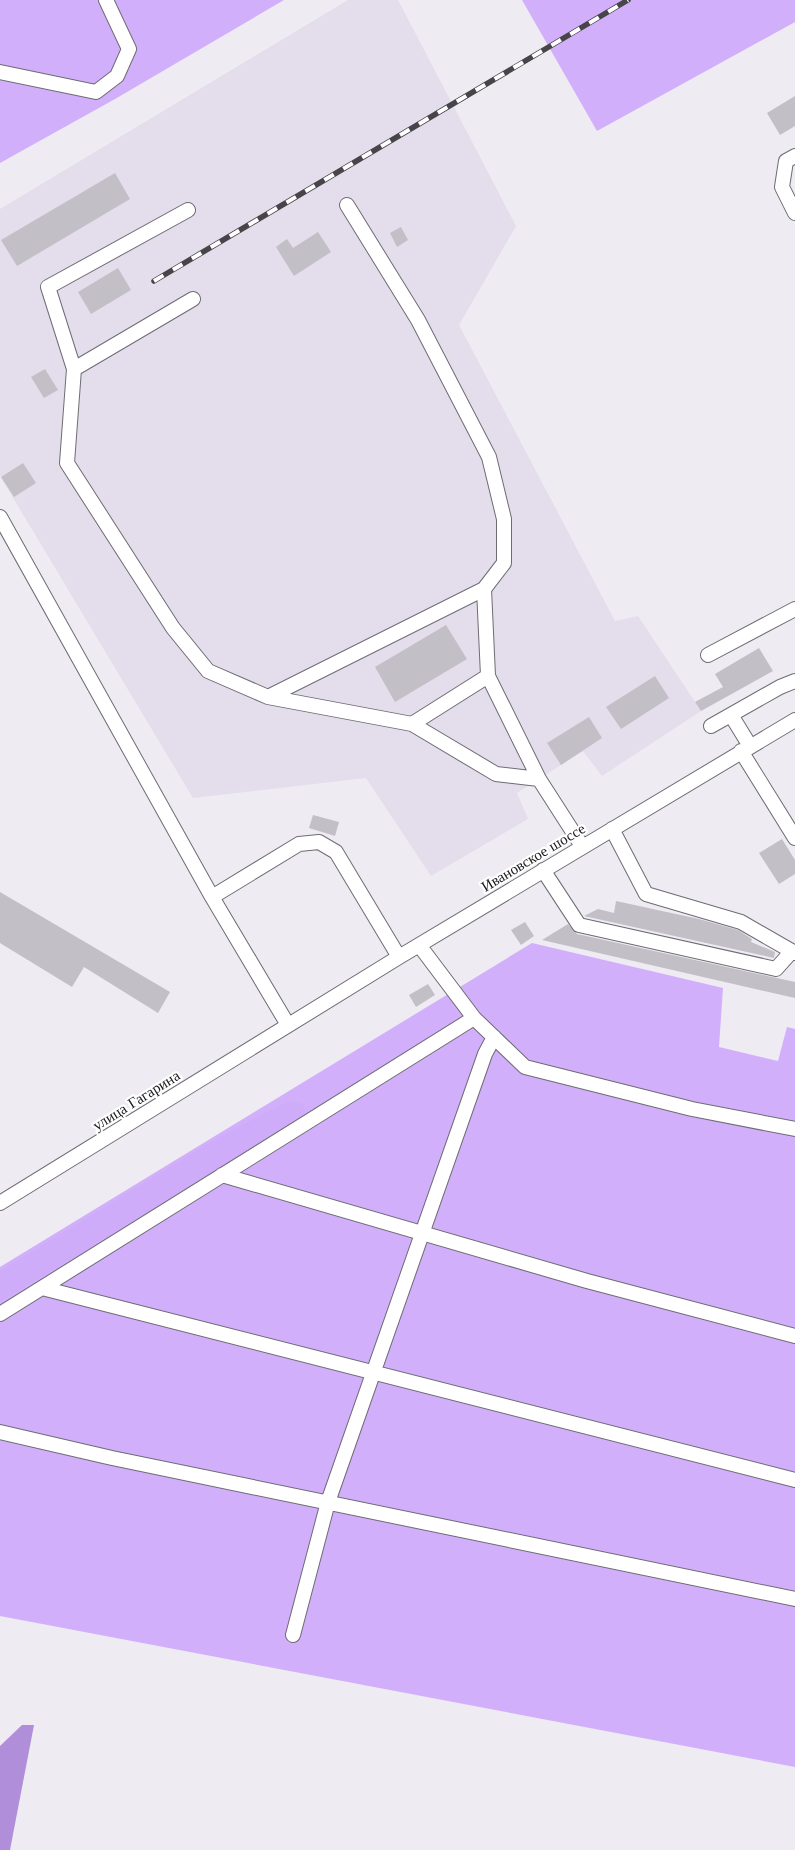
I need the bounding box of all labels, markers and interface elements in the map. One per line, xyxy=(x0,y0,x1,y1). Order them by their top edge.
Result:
street label: Ивановское шоссе xyxy=(477,818,589,896)
street label: улица Гагарина xyxy=(89,1065,183,1134)

